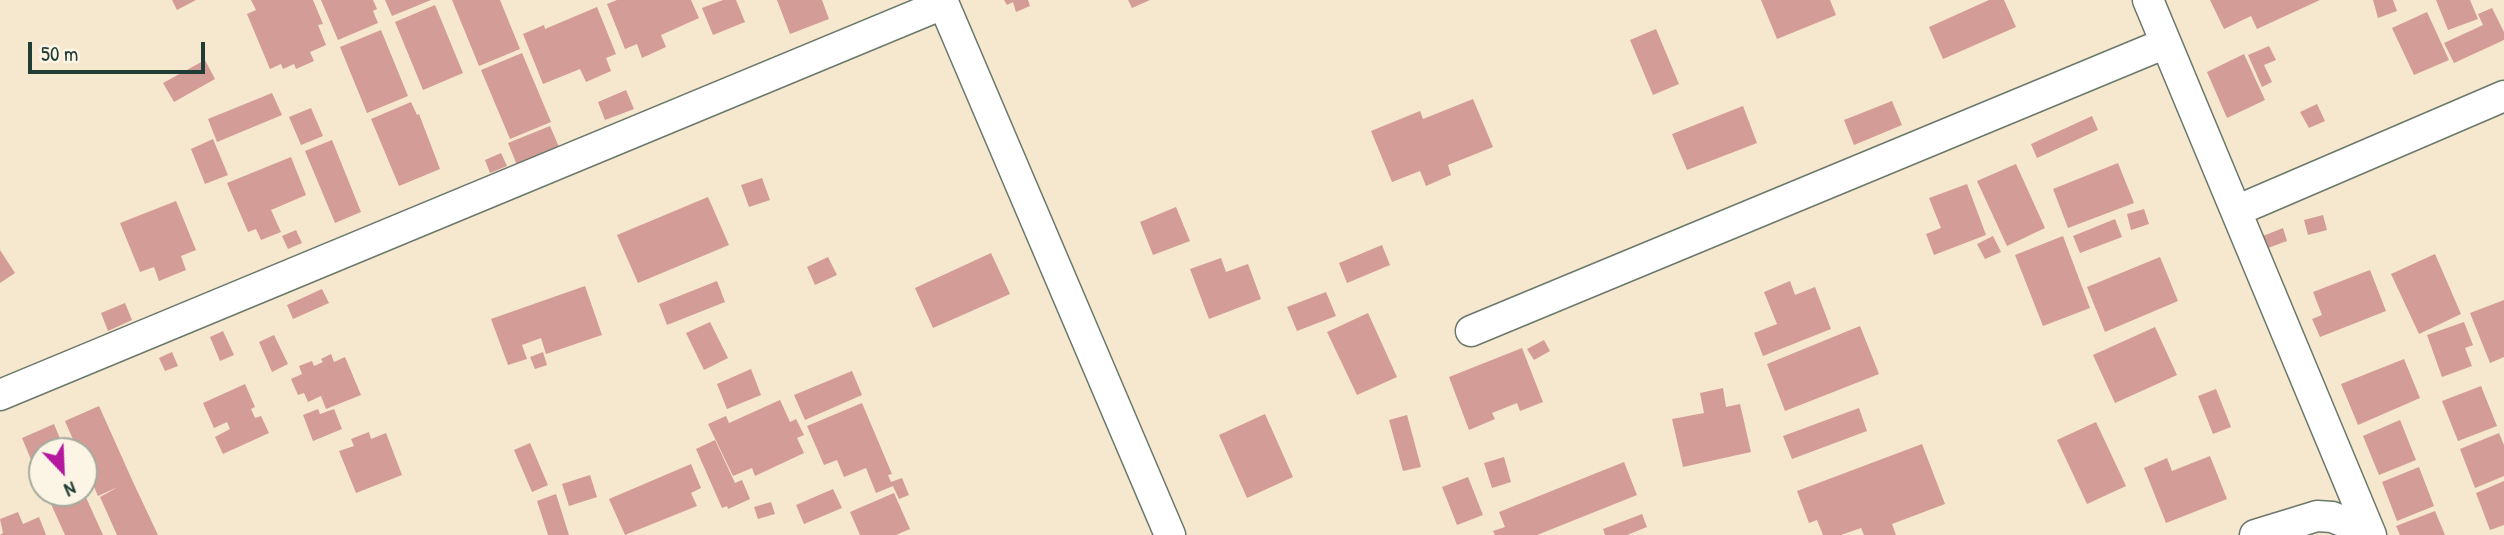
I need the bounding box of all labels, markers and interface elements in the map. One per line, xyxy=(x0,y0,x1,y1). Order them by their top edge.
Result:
scale bar xyxy=(32,28,208,72)
text: 50 m xyxy=(41,39,78,68)
north arrow xyxy=(28,437,98,507)
text: N xyxy=(61,476,80,503)

